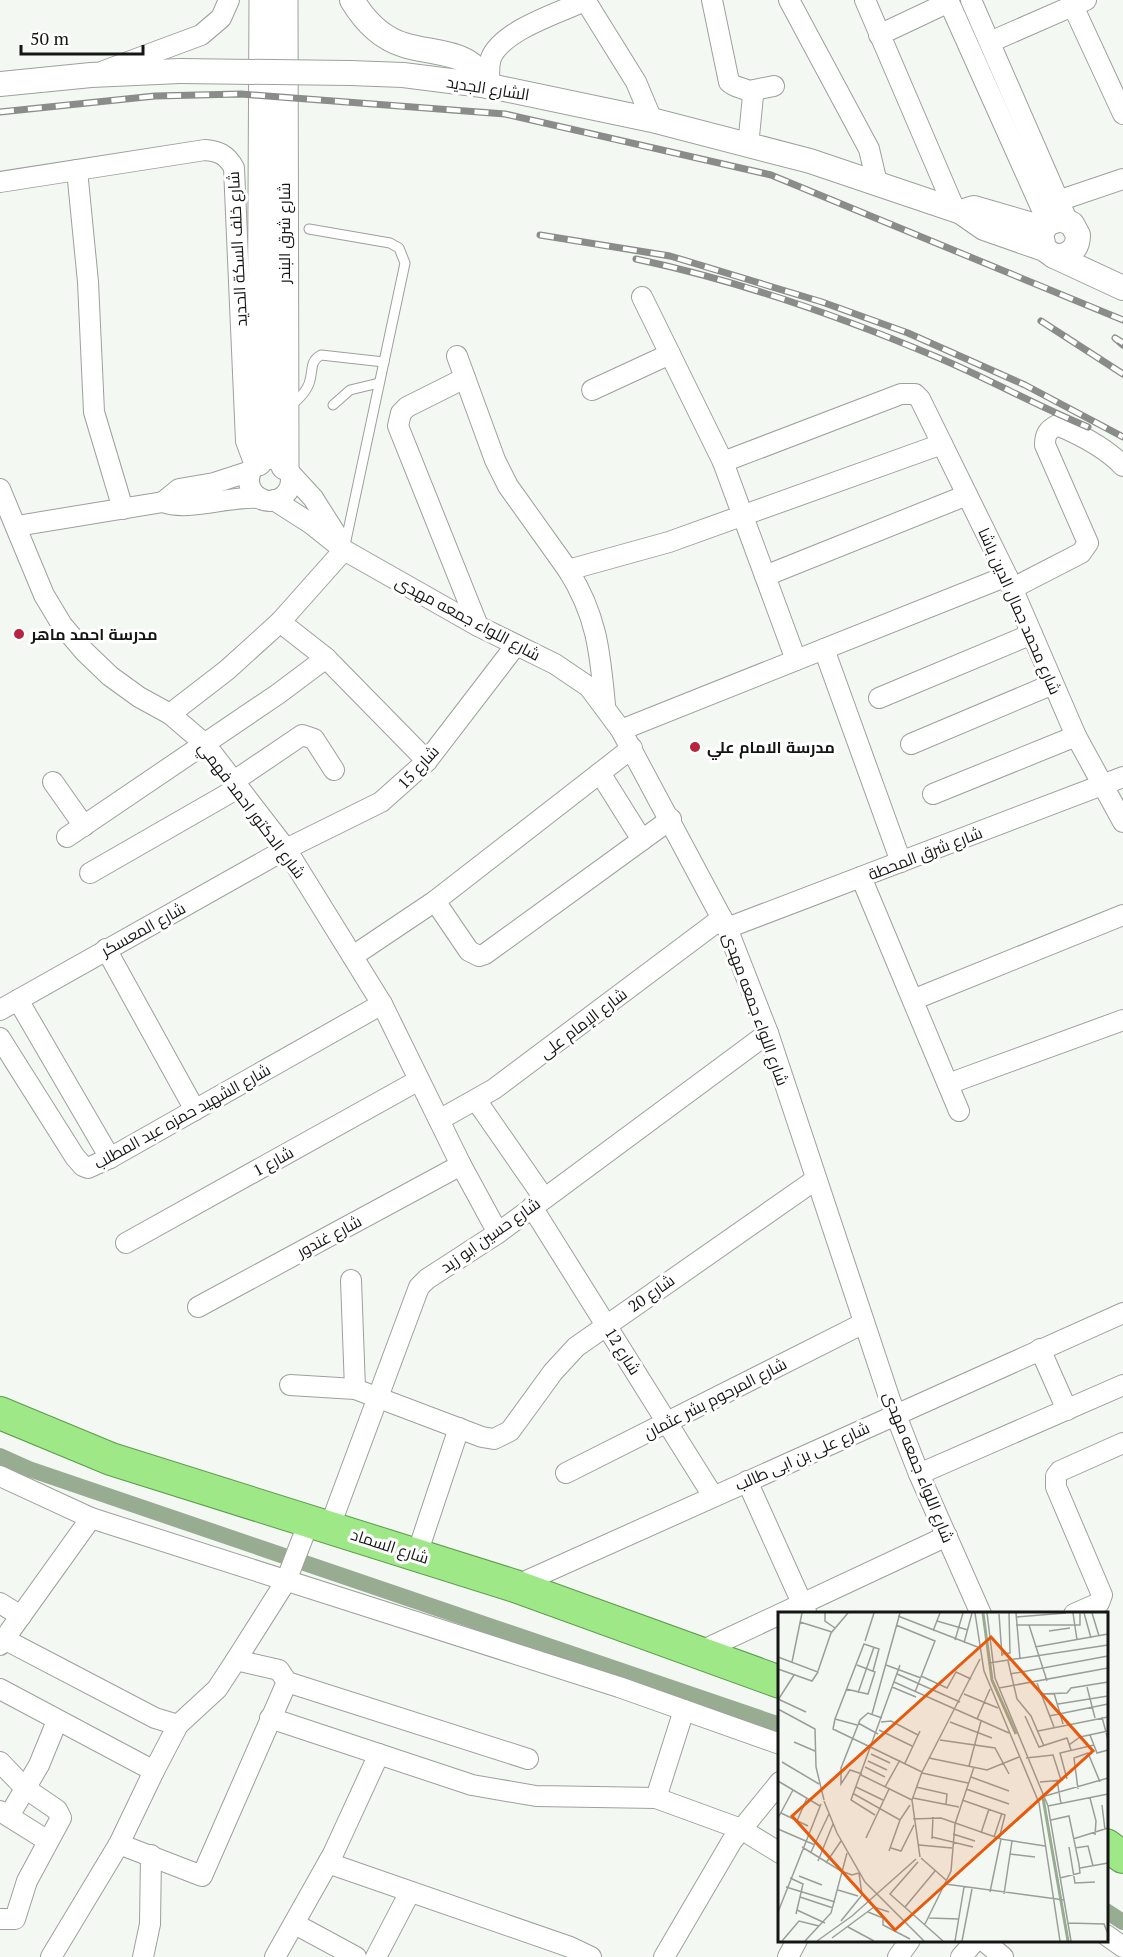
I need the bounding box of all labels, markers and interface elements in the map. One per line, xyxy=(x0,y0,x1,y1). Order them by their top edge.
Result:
scale bar xyxy=(21,18,142,56)
text: 50 m xyxy=(30,26,70,50)
street label: الشارع الجديد xyxy=(445,71,531,106)
street label: شارع خلف السكة الحديد xyxy=(222,171,253,327)
street label: شارع شرق البندر xyxy=(273,182,296,285)
street label: شارع محمد جمال الدين باشا xyxy=(972,524,1067,698)
street label: شارع اللواء جمعه مهدى xyxy=(391,570,544,666)
place label: مدرسة احمد ماهر xyxy=(30,623,157,645)
marker: مدرسة احمد ماهر xyxy=(12,627,26,641)
place label: مدرسة الامام علي xyxy=(707,736,835,760)
street label: شارع الدكتور احمد فهمي xyxy=(191,737,311,885)
street label: شارع 15 xyxy=(392,740,444,794)
marker: مدرسة الامام علي xyxy=(688,740,702,754)
street label: شارع شرق المحطة xyxy=(865,821,986,886)
street label: شارع المعسكر xyxy=(96,897,190,963)
street label: شارع اللواء جمعه مهدى xyxy=(717,929,794,1089)
street label: شارع الإمام على xyxy=(535,983,632,1064)
street label: شارع الشهيد حمزه عبد المطلب xyxy=(90,1058,275,1175)
street label: شارع 1 xyxy=(249,1141,298,1182)
street label: شارع حسين ابو زيد xyxy=(436,1192,545,1278)
street label: شارع غندور xyxy=(292,1210,366,1264)
street label: شارع 20 xyxy=(623,1269,679,1318)
street label: شارع 12 xyxy=(599,1323,646,1379)
street label: شارع المرحوم بشر عثمان xyxy=(640,1352,791,1445)
street label: شارع اللواء جمعه مهدى xyxy=(878,1388,959,1546)
street label: شارع على بن ابى طالب xyxy=(731,1416,873,1496)
street label: شارع السماد xyxy=(348,1523,432,1570)
inset map xyxy=(778,1612,1108,1942)

